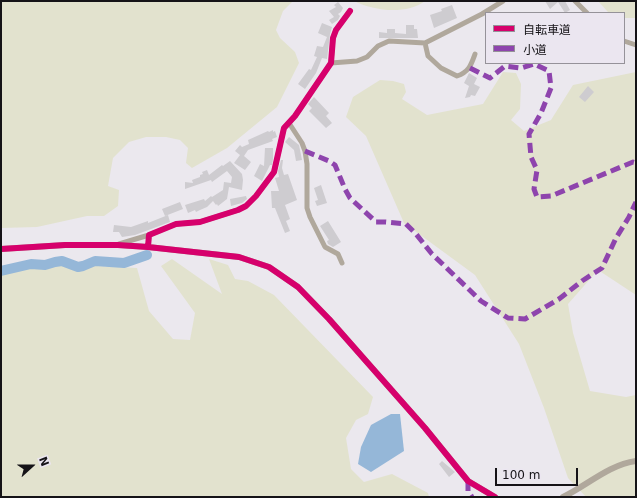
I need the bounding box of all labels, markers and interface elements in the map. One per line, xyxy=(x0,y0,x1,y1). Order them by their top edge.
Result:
legend xyxy=(485,12,625,64)
text: 自転車道 xyxy=(523,23,571,37)
text: 小道 xyxy=(523,43,547,57)
north arrow xyxy=(12,446,52,486)
text: N xyxy=(36,455,51,468)
scale bar xyxy=(497,460,580,486)
text: 100 m xyxy=(502,468,540,482)

